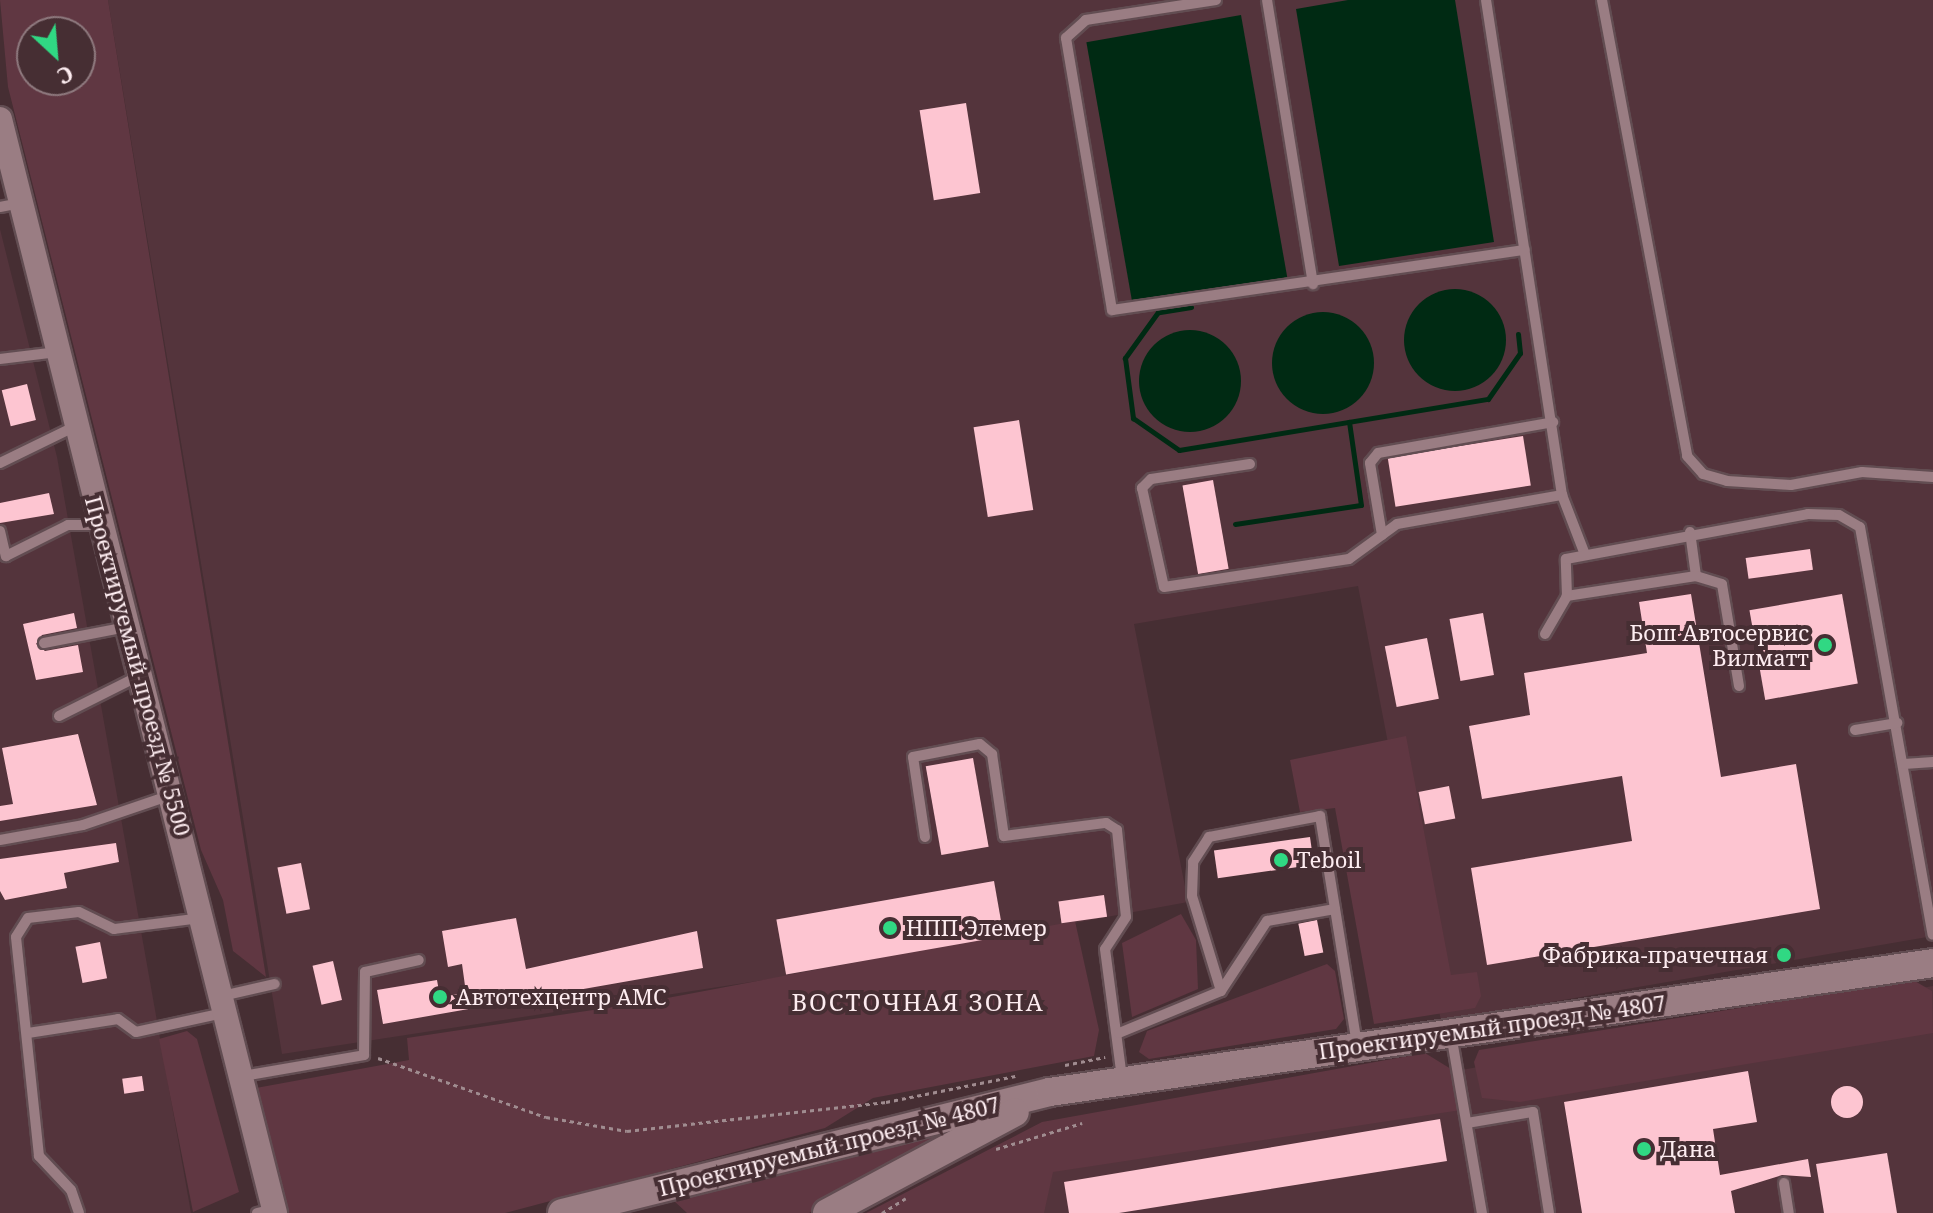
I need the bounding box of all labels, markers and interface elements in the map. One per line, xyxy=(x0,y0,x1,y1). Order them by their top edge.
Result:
north arrow xyxy=(16,16,96,96)
text: С xyxy=(53,59,79,92)
street label: Проектируемый проезд № 5500 xyxy=(80,493,196,839)
place label: Бош Автосервис Вилматт xyxy=(1630,619,1809,670)
marker: Бош Автосервис Вилматт xyxy=(1816,636,1834,654)
place label: Teboil xyxy=(1297,847,1361,873)
marker: Teboil xyxy=(1272,851,1290,869)
place label: НПП Элемер xyxy=(906,915,1047,941)
marker: НПП Элемер xyxy=(881,919,899,937)
place label: Фабрика-прачечная xyxy=(1542,942,1768,968)
marker: Фабрика-прачечная xyxy=(1775,946,1793,964)
place label: Автотехцентр АМС xyxy=(456,984,667,1010)
marker: Автотехцентр АМС xyxy=(431,988,449,1006)
district label: ВОСТОЧНАЯ ЗОНА xyxy=(791,988,1045,1016)
street label: Проектируемый проезд № 4807 xyxy=(1317,990,1667,1064)
street label: Проектируемый проезд № 4807 xyxy=(656,1091,1002,1201)
place label: Дана xyxy=(1660,1136,1716,1162)
marker: Дана xyxy=(1635,1140,1653,1158)

